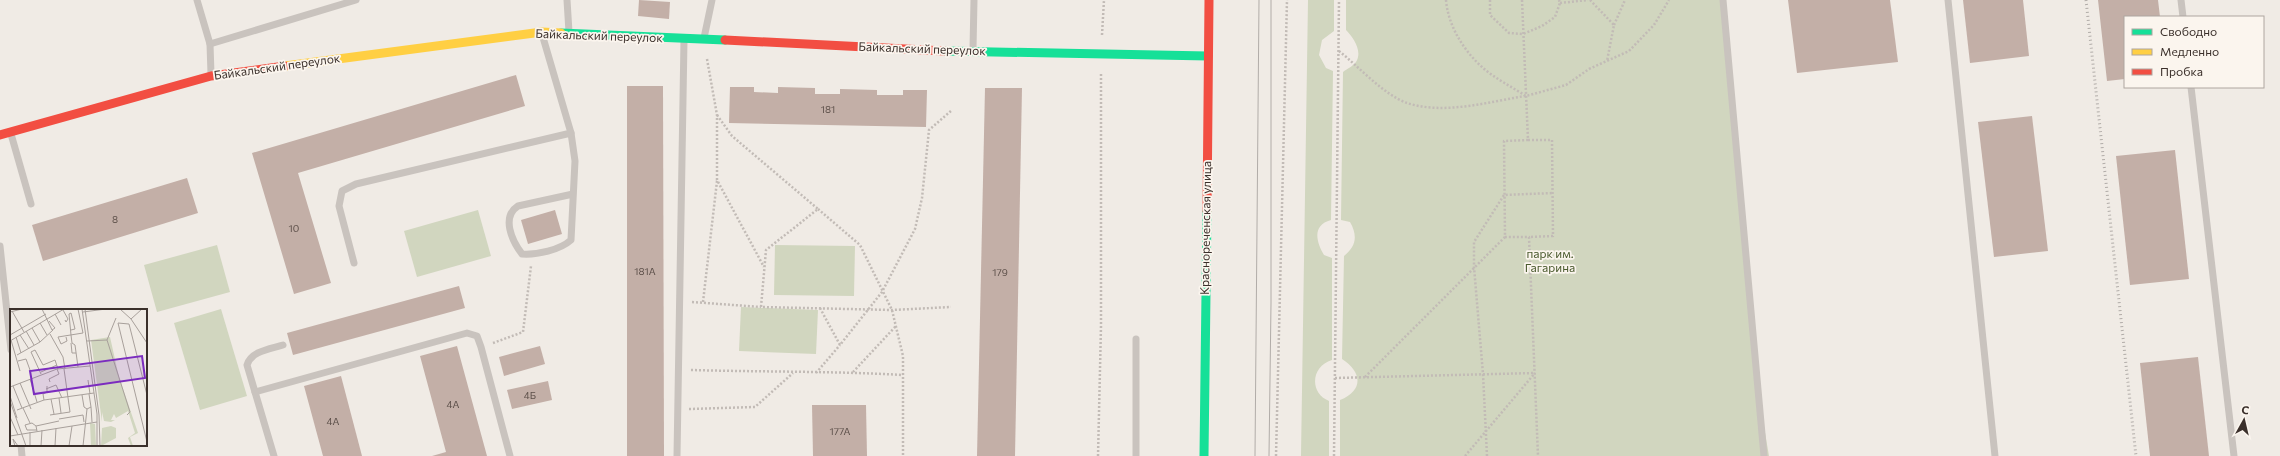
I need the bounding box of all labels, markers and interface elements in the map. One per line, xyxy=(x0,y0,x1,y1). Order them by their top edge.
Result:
legend xyxy=(2124,16,2264,88)
text: Свободно xyxy=(2160,24,2217,38)
street label: Байкальский переулок xyxy=(535,26,664,44)
street label: Байкальский переулок xyxy=(858,39,987,57)
text: Медленно xyxy=(2160,44,2219,58)
street label: Байкальский переулок xyxy=(213,50,342,82)
text: Пробка xyxy=(2160,64,2203,78)
house number: 181 xyxy=(821,103,835,115)
street label: Краснореченская улица xyxy=(1197,161,1213,295)
house number: 8 xyxy=(112,213,118,225)
house number: 10 xyxy=(289,222,299,234)
park label: парк им. Гагарина xyxy=(1525,246,1575,274)
house number: 181А xyxy=(634,265,656,277)
house number: 179 xyxy=(992,266,1008,278)
inset map xyxy=(10,309,147,446)
house number: 4Б xyxy=(524,389,536,401)
house number: 4А xyxy=(447,398,460,410)
north arrow xyxy=(2224,400,2264,440)
text: С xyxy=(2241,403,2251,417)
house number: 4А xyxy=(327,415,340,427)
house number: 177А xyxy=(830,425,851,437)

